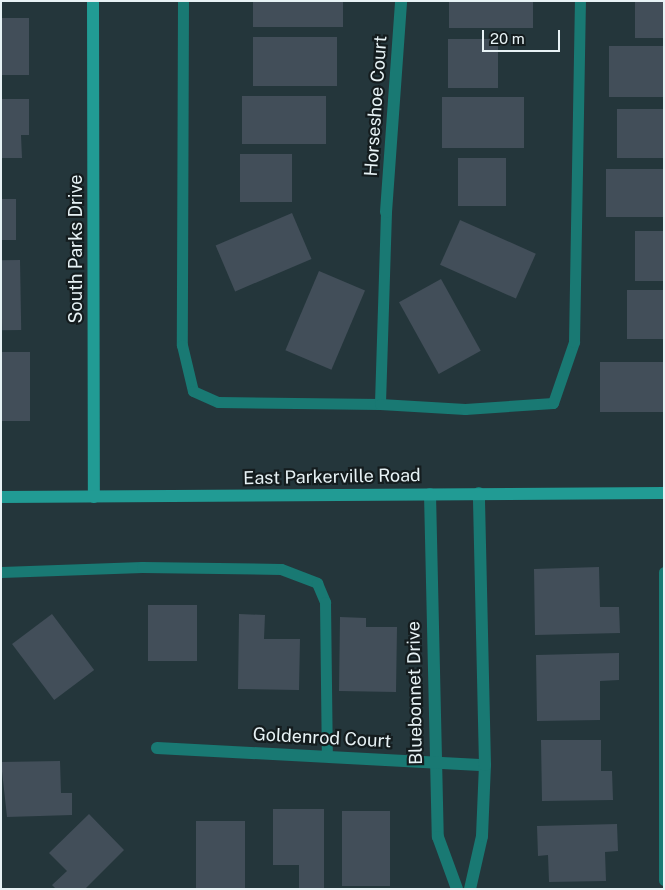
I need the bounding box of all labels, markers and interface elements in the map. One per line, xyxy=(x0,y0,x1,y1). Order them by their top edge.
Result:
scale bar xyxy=(485,20,562,52)
text: 20 m xyxy=(490,30,525,47)
street label: Horseshoe Court xyxy=(360,35,392,177)
street label: South Parks Drive xyxy=(65,174,87,324)
street label: East Parkerville Road xyxy=(243,465,421,489)
street label: Bluebonnet Drive xyxy=(403,621,427,765)
street label: Goldenrod Court xyxy=(252,724,392,752)

